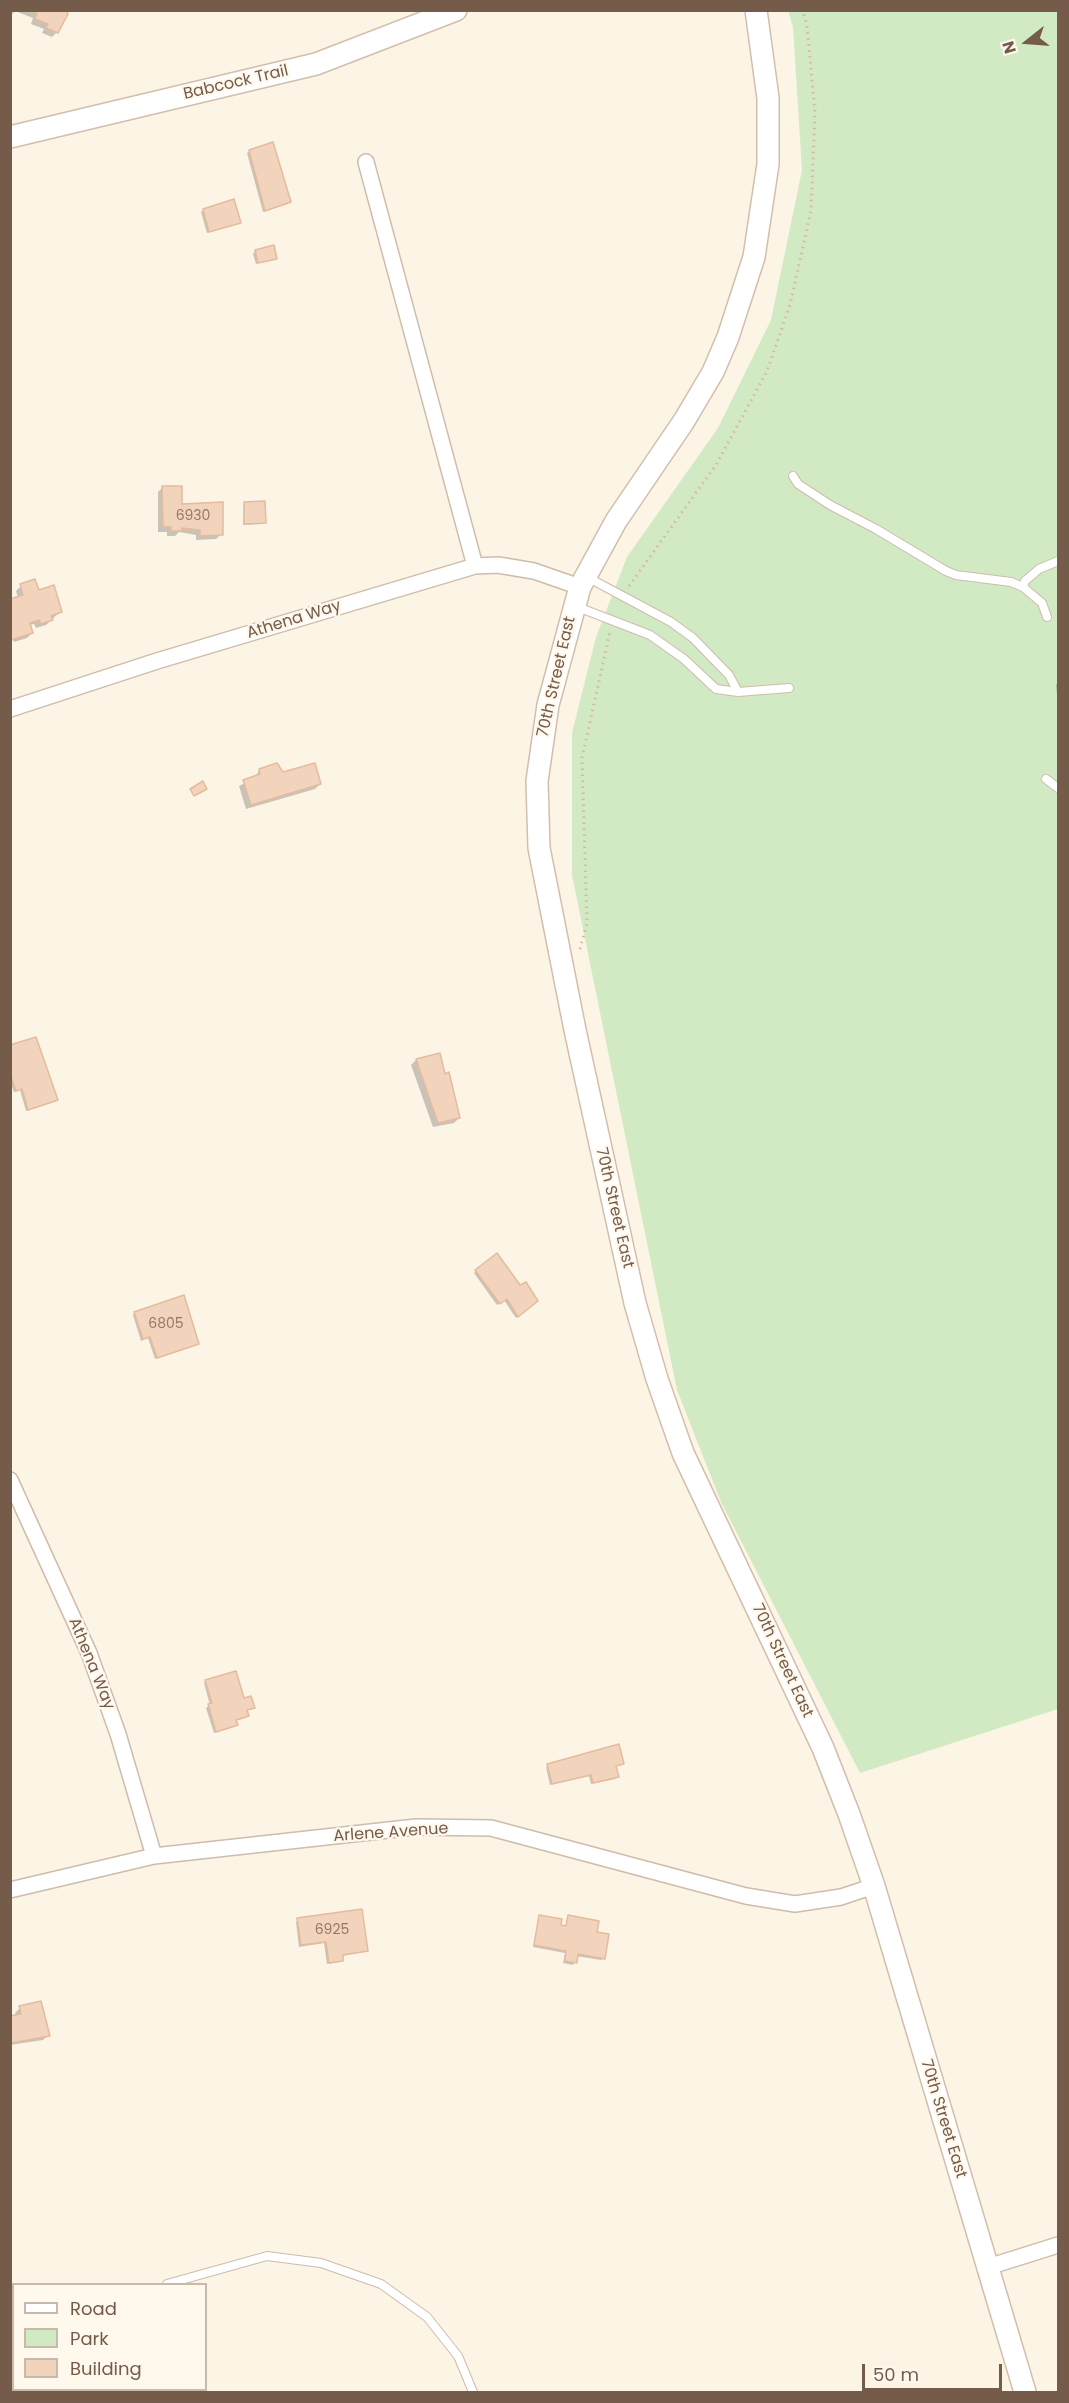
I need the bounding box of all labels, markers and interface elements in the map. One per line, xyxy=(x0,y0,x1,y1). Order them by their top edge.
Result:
north arrow xyxy=(997,12,1057,72)
text: N xyxy=(997,38,1022,57)
street label: Babcock Trail xyxy=(182,62,290,104)
house number: 6930 xyxy=(176,508,210,524)
street label: Athena Way xyxy=(245,597,343,643)
street label: 70th Street East xyxy=(534,615,580,739)
street label: 70th Street East xyxy=(591,1146,637,1270)
house number: 6805 xyxy=(148,1316,184,1332)
street label: 70th Street East xyxy=(747,1601,817,1721)
street label: Athena Way xyxy=(64,1615,118,1713)
street label: Arlene Avenue xyxy=(333,1819,449,1847)
house number: 6925 xyxy=(315,1922,349,1938)
street label: 70th Street East xyxy=(916,2057,970,2181)
legend xyxy=(12,2283,207,2391)
text: Road xyxy=(70,2296,117,2321)
text: Park xyxy=(70,2326,109,2351)
scale bar xyxy=(865,2352,1004,2390)
text: Building xyxy=(70,2356,142,2381)
text: 50 m xyxy=(873,2362,919,2387)

